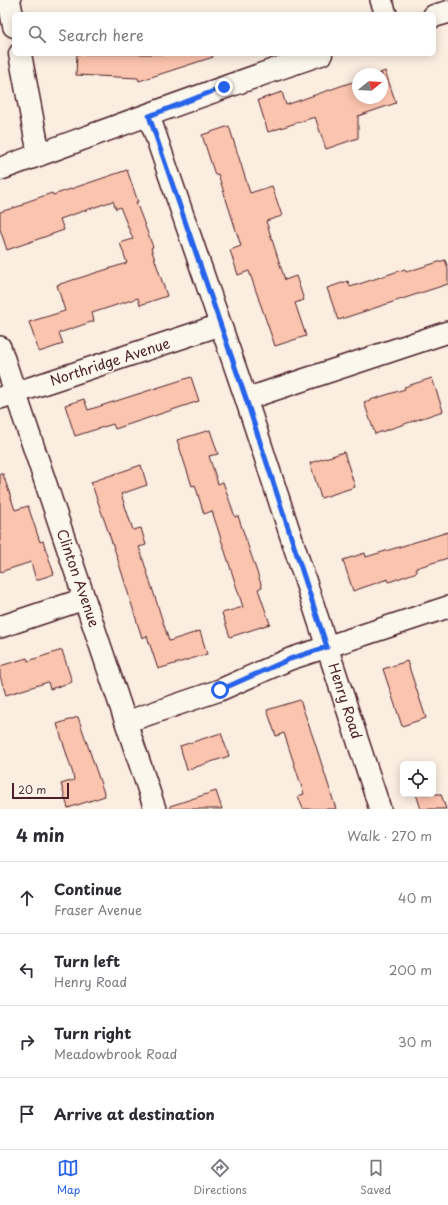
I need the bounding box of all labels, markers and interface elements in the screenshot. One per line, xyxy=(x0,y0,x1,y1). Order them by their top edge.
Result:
search box xyxy=(12,12,436,56)
icon: search xyxy=(26,23,48,45)
text: Search here xyxy=(58,23,144,46)
north arrow xyxy=(352,68,388,104)
route end xyxy=(215,78,233,96)
street label: Northridge Avenue xyxy=(47,332,173,391)
street label: Clinton Avenue xyxy=(52,526,105,630)
street label: Henry Road xyxy=(323,660,368,742)
route start xyxy=(211,681,229,699)
map controls xyxy=(400,761,436,797)
button: locate xyxy=(400,761,436,797)
scale bar xyxy=(12,781,69,800)
text: 20 m xyxy=(18,781,46,798)
text: 4 min xyxy=(16,822,64,848)
text: Walk · 270 m xyxy=(347,826,432,845)
text: Continue xyxy=(54,877,122,900)
icon: ahead xyxy=(16,887,38,909)
text: 40 m xyxy=(398,888,432,907)
text: Fraser Avenue xyxy=(54,900,142,919)
text: Turn left xyxy=(54,949,120,972)
icon: left xyxy=(16,959,38,981)
text: 200 m xyxy=(389,960,432,979)
text: Henry Road xyxy=(54,972,127,991)
text: Turn right xyxy=(54,1021,131,1044)
icon: right xyxy=(16,1031,38,1053)
text: 30 m xyxy=(398,1032,432,1051)
text: Meadowbrook Road xyxy=(54,1044,177,1063)
text: Arrive at destination xyxy=(54,1102,215,1125)
icon: arrive xyxy=(16,1103,38,1125)
tab: Map xyxy=(57,1157,80,1198)
tab: Directions xyxy=(193,1157,247,1198)
tab: Saved xyxy=(360,1157,391,1198)

